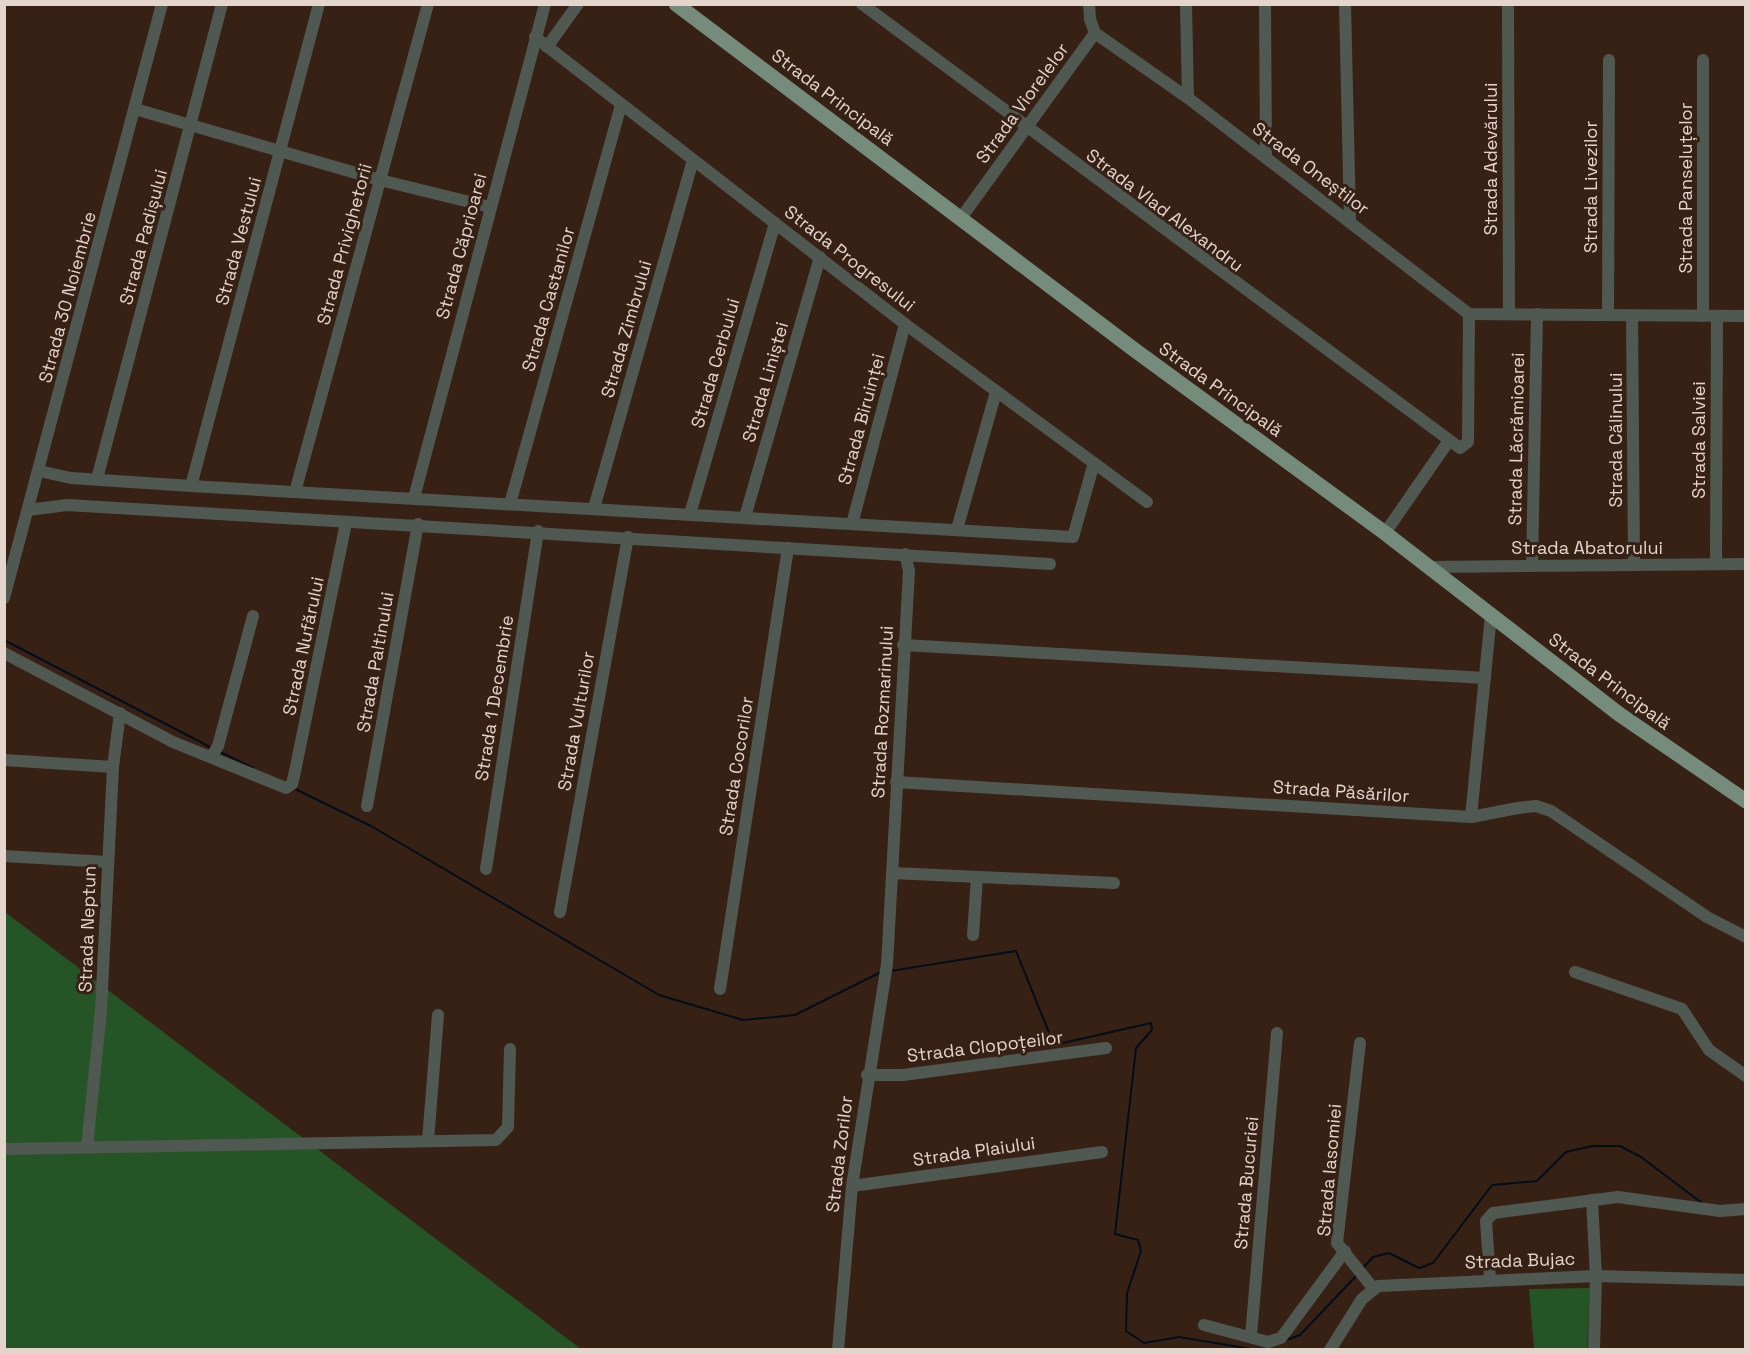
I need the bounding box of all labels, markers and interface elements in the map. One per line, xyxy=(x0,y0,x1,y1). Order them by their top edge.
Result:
street label: Strada Viorelelor xyxy=(971,38,1074,168)
street label: Strada Principală xyxy=(767,43,899,151)
street label: Strada Adevărului xyxy=(1479,83,1502,235)
street label: Strada Panseluțelor xyxy=(1674,102,1697,273)
street label: Strada Oneștilor xyxy=(1248,117,1374,220)
street label: Strada Livezilor xyxy=(1579,121,1602,253)
street label: Strada Vlad Alexandru xyxy=(1082,143,1248,277)
street label: Strada Privighetorii xyxy=(311,161,377,327)
street label: Strada Padișului xyxy=(114,167,172,307)
street label: Strada Căprioarei xyxy=(430,170,492,322)
street label: Strada Vestului xyxy=(210,174,266,308)
street label: Strada Progresului xyxy=(780,200,920,316)
street label: Strada 30 Noiembrie xyxy=(33,209,101,385)
street label: Strada Castanilor xyxy=(516,224,580,374)
street label: Strada Zimbrului xyxy=(595,258,657,400)
street label: Strada Cerbului xyxy=(685,295,745,431)
street label: Strada Liniștei xyxy=(737,319,793,445)
street label: Strada Principală xyxy=(1155,336,1287,442)
street label: Strada Biruinței xyxy=(832,351,890,487)
street label: Strada Lăcrămioarei xyxy=(1503,352,1529,526)
street label: Strada Călinului xyxy=(1604,373,1627,507)
street label: Strada Salviei xyxy=(1687,381,1710,499)
street label: Strada Abatorului xyxy=(1511,536,1663,559)
street label: Strada Nufărului xyxy=(277,575,329,717)
street label: Strada Paltinului xyxy=(351,590,399,734)
street label: Strada 1 Decembrie xyxy=(470,613,518,783)
street label: Strada Rozmarinului xyxy=(866,625,898,799)
street label: Strada Principală xyxy=(1544,627,1676,735)
street label: Strada Vulturilor xyxy=(552,649,600,793)
street label: Strada Cocorilor xyxy=(714,695,758,837)
street label: Strada Păsărilor xyxy=(1272,775,1410,807)
street label: Strada Neptun xyxy=(73,865,101,993)
street label: Strada Clopoțeilor xyxy=(906,1025,1065,1067)
street label: Strada Zorilor xyxy=(820,1094,858,1214)
street label: Strada Iasomiei xyxy=(1312,1103,1346,1237)
street label: Strada Bucuriei xyxy=(1229,1116,1263,1250)
street label: Strada Plaiului xyxy=(911,1131,1037,1171)
street label: Strada Bujac xyxy=(1464,1247,1576,1273)

